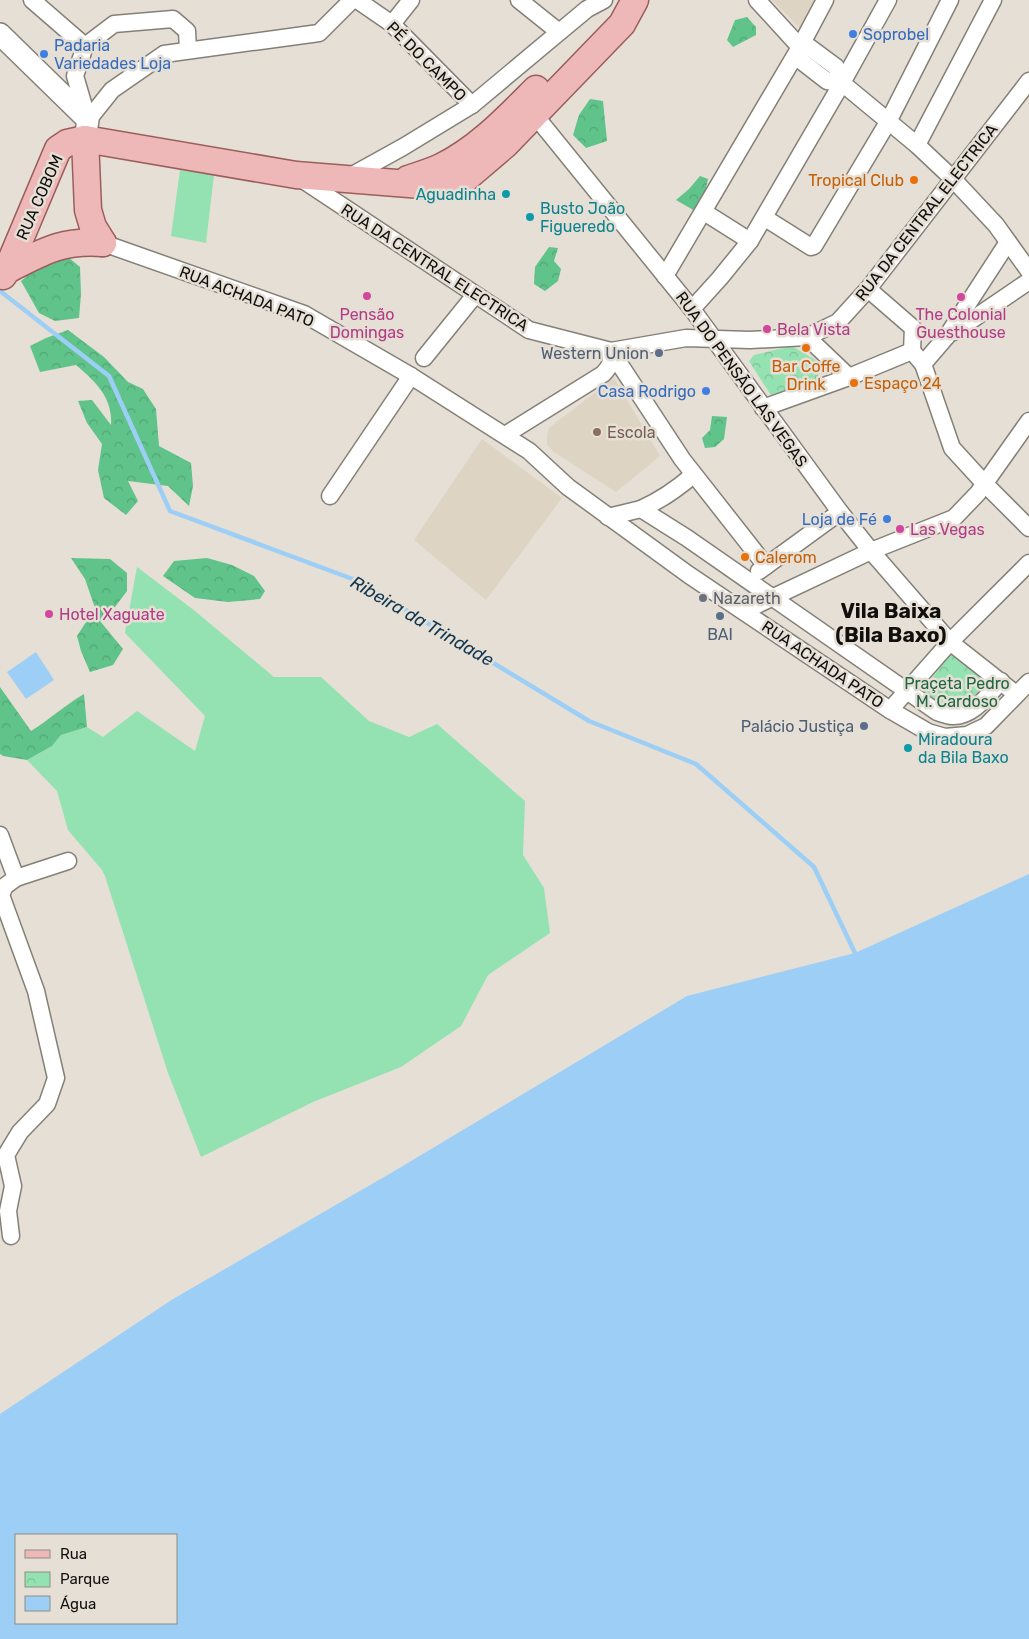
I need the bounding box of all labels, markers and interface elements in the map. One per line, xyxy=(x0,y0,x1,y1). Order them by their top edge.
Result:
street label: PÉ DO CAMPO xyxy=(383,18,470,105)
place label: Soprobel xyxy=(863,25,929,44)
marker: Soprobel xyxy=(847,28,859,40)
place label: Padaria Variedades Loja xyxy=(54,36,171,73)
marker: Padaria Variedades Loja xyxy=(38,48,50,60)
street label: RUA DA CENTRAL ELECTRICA xyxy=(851,120,1002,305)
street label: RUA COBOM xyxy=(12,152,67,243)
place label: Tropical Club xyxy=(808,171,904,190)
marker: Tropical Club xyxy=(908,174,920,186)
place label: Aguadinha xyxy=(416,185,496,204)
marker: Aguadinha xyxy=(500,188,512,200)
place label: Busto João Figueredo xyxy=(540,199,625,236)
street label: RUA DA CENTRAL ELECTRICA xyxy=(337,200,532,335)
marker: Busto João Figueredo xyxy=(524,211,536,223)
street label: RUA ACHADA PATO xyxy=(177,262,317,331)
street label: RUA DO PENSÃO LAS VEGAS xyxy=(672,288,812,471)
marker: Pensão Domingas xyxy=(361,290,373,302)
marker: The Colonial Guesthouse xyxy=(955,291,967,303)
place label: Pensão Domingas xyxy=(330,305,404,342)
place label: The Colonial Guesthouse xyxy=(916,305,1006,342)
place label: Bela Vista xyxy=(777,320,850,339)
marker: Bela Vista xyxy=(761,323,773,335)
marker: Bar Coffe Drink xyxy=(800,342,812,354)
place label: Western Union xyxy=(541,344,649,363)
marker: Western Union xyxy=(653,347,665,359)
place label: Bar Coffe Drink xyxy=(772,357,840,394)
place label: Espaço 24 xyxy=(864,374,941,393)
marker: Espaço 24 xyxy=(848,377,860,389)
place label: Casa Rodrigo xyxy=(598,382,696,401)
marker: Casa Rodrigo xyxy=(700,385,712,397)
place label: Escola xyxy=(607,423,656,442)
marker: Escola xyxy=(591,426,603,438)
place label: Loja de Fé xyxy=(802,510,877,529)
marker: Loja de Fé xyxy=(881,513,893,525)
place label: Las Vegas xyxy=(910,520,985,539)
marker: Las Vegas xyxy=(894,523,906,535)
place label: Calerom xyxy=(755,548,817,567)
marker: Calerom xyxy=(739,551,751,563)
water label: Ribeira da Trindade xyxy=(346,571,498,671)
place label: Nazareth xyxy=(713,589,781,608)
marker: Nazareth xyxy=(697,592,709,604)
district label: Vila Baixa (Bila Baxo) xyxy=(835,598,947,647)
place label: Hotel Xaguate xyxy=(59,605,165,624)
marker: Hotel Xaguate xyxy=(43,608,55,620)
marker: BAI xyxy=(714,610,726,622)
street label: RUA ACHADA PATO xyxy=(758,617,887,712)
place label: BAI xyxy=(707,625,733,644)
park label: Praçeta Pedro M. Cardoso xyxy=(904,674,1010,711)
place label: Palácio Justiça xyxy=(741,717,854,736)
marker: Palácio Justiça xyxy=(858,720,870,732)
place label: Miradoura da Bila Baxo xyxy=(918,730,1009,767)
marker: Miradoura da Bila Baxo xyxy=(902,742,914,754)
legend xyxy=(15,1534,178,1624)
text: Rua xyxy=(60,1545,87,1563)
text: Parque xyxy=(60,1570,110,1588)
text: Água xyxy=(60,1595,96,1613)

